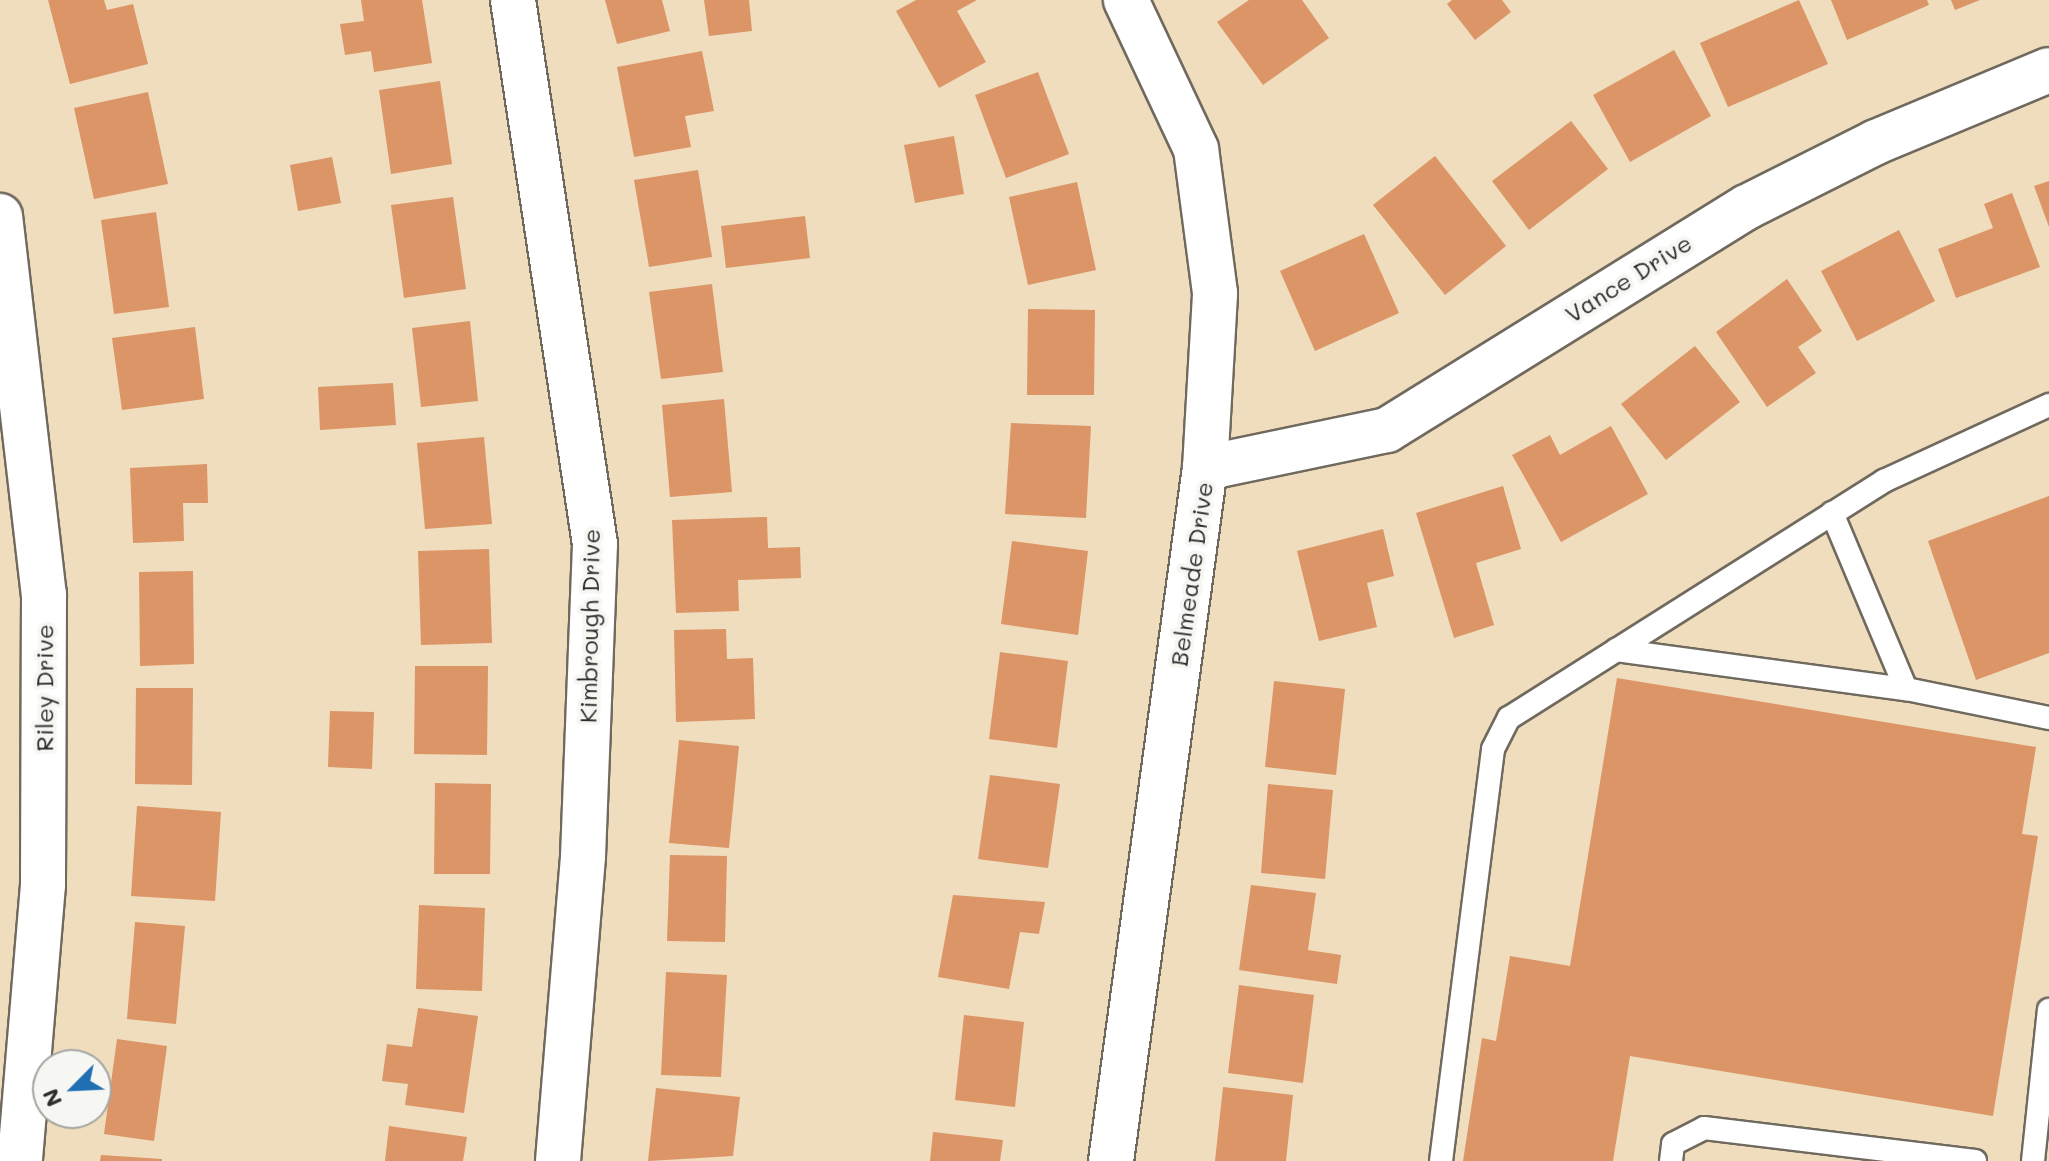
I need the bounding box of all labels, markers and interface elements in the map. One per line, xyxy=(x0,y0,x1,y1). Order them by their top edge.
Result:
street label: Vance Drive xyxy=(1559,228,1697,328)
street label: Belmeade Drive xyxy=(1164,480,1218,668)
street label: Kimbrough Drive xyxy=(573,529,605,723)
street label: Riley Drive xyxy=(30,624,58,752)
north arrow xyxy=(32,1049,112,1129)
text: N xyxy=(35,1085,68,1112)

